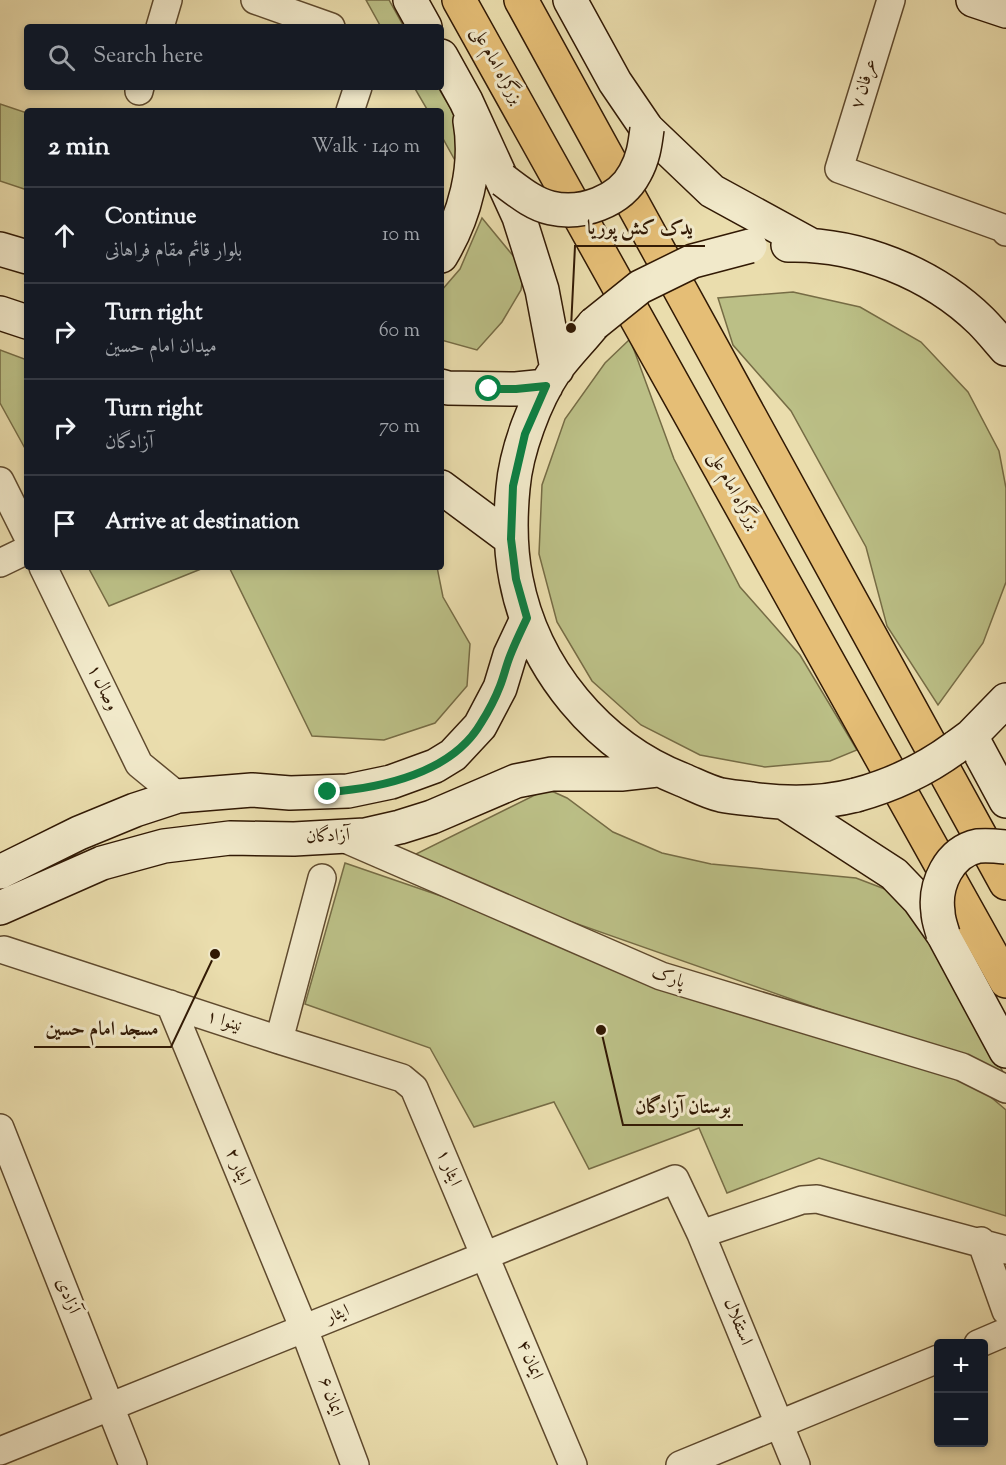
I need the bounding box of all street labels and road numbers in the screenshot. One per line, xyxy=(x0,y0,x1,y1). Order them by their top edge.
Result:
street label: بزرگراه امام علی xyxy=(463,22,529,110)
street label: عرفان ۷ xyxy=(845,56,885,112)
street label: بزرگراه امام علی xyxy=(700,447,766,535)
street label: وصال ۱ xyxy=(80,660,124,716)
street label: آزادگان xyxy=(305,823,353,851)
street label: پارک xyxy=(648,960,690,997)
street label: نینوا ۱ xyxy=(203,1004,245,1040)
street label: ایثار ۲ xyxy=(218,1145,256,1190)
street label: ایثار ۱ xyxy=(429,1145,467,1191)
street label: آزادی xyxy=(48,1274,87,1320)
street label: استقلال xyxy=(716,1295,758,1349)
street label: ایثار xyxy=(320,1299,354,1332)
street label: ایمان ۴ xyxy=(509,1336,549,1384)
street label: ایمان ۶ xyxy=(311,1373,349,1421)

